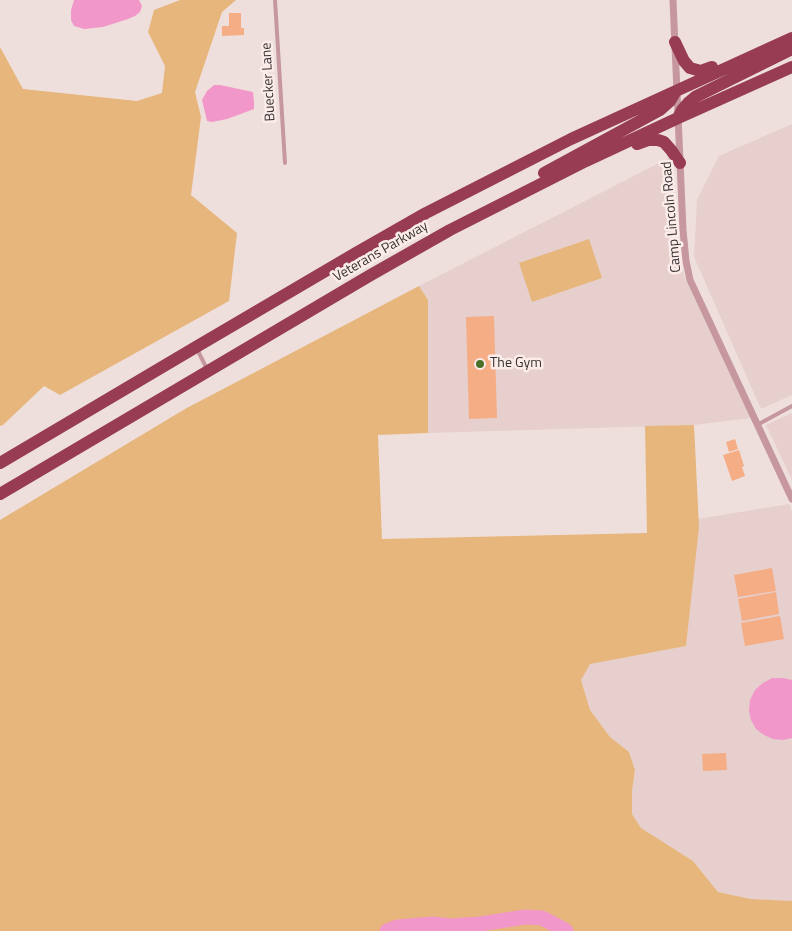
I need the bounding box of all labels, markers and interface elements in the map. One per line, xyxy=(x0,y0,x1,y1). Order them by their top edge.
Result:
street label: Buecker Lane xyxy=(259,42,279,122)
street label: Camp Lincoln Road xyxy=(659,161,685,273)
street label: Veterans Parkway xyxy=(331,218,431,286)
place label: The Gym xyxy=(490,356,542,372)
marker: The Gym xyxy=(474,358,486,370)

